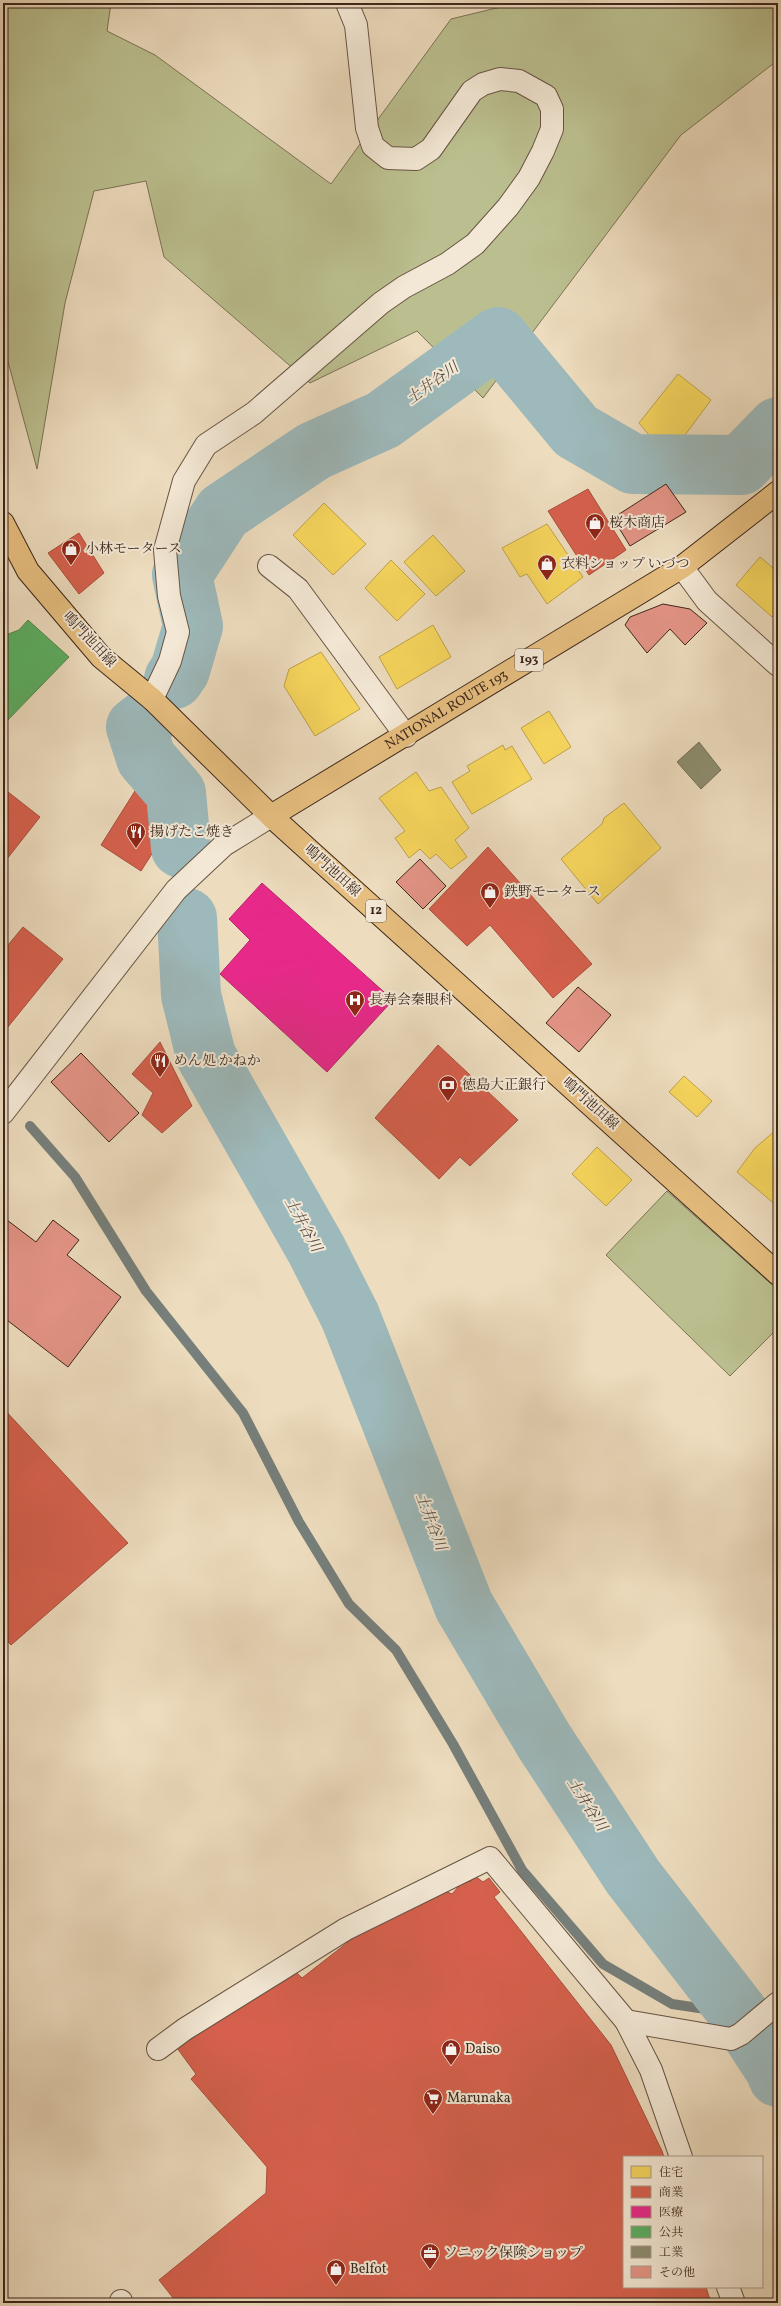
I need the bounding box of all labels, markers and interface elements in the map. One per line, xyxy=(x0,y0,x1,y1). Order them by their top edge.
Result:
water label: 土井谷川 xyxy=(403,357,465,410)
shop icon: 桜木商店 xyxy=(584,512,606,540)
place label: 桜木商店 xyxy=(609,514,665,533)
shop icon: 小林モータース xyxy=(60,538,82,566)
place label: 小林モータース xyxy=(85,540,182,559)
shop icon: 衣料ショップ いづつ xyxy=(536,553,558,581)
place label: 衣料ショップ いづつ xyxy=(561,555,690,574)
street label: 鳴門池田線 xyxy=(58,608,120,672)
road number: 193 xyxy=(515,649,543,671)
street label: NATIONAL ROUTE 193 xyxy=(381,665,511,754)
restaurant icon: 揚げたこ焼き xyxy=(125,821,147,849)
place label: 揚げたこ焼き xyxy=(150,823,234,842)
street label: 鳴門池田線 xyxy=(300,841,364,901)
shop icon: 鉄野モータース xyxy=(479,881,501,909)
place label: 鉄野モータース xyxy=(504,883,601,902)
road number: 12 xyxy=(366,900,386,922)
hospital icon: 長寿会秦眼科 xyxy=(344,989,366,1017)
place label: 長寿会秦眼科 xyxy=(369,991,453,1010)
restaurant icon: めん処 かねか xyxy=(149,1050,171,1078)
place label: めん処 かねか xyxy=(174,1052,261,1071)
bank icon: 徳島大正銀行 xyxy=(437,1074,459,1102)
street label: 鳴門池田線 xyxy=(558,1074,622,1134)
place label: 徳島大正銀行 xyxy=(462,1076,546,1095)
water label: 土井谷川 xyxy=(278,1194,327,1258)
water label: 土井谷川 xyxy=(409,1490,451,1556)
water label: 土井谷川 xyxy=(561,1774,612,1838)
shop icon: Daiso xyxy=(440,2038,462,2066)
place label: Daiso xyxy=(465,2040,500,2059)
supermarket icon: Marunaka xyxy=(422,2087,444,2115)
place label: Marunaka xyxy=(447,2089,511,2108)
legend xyxy=(623,2156,763,2288)
text: 住宅 xyxy=(659,2165,683,2181)
text: 商業 xyxy=(659,2185,683,2201)
text: 医療 xyxy=(659,2205,683,2221)
text: 公共 xyxy=(659,2225,683,2241)
office icon: ソニック保険ショップ xyxy=(419,2242,441,2270)
place label: ソニック保険ショップ xyxy=(444,2244,583,2263)
text: 工業 xyxy=(659,2245,683,2261)
shop icon: Belfot xyxy=(325,2258,347,2286)
place label: Belfot xyxy=(350,2260,387,2279)
text: その他 xyxy=(659,2265,695,2281)

